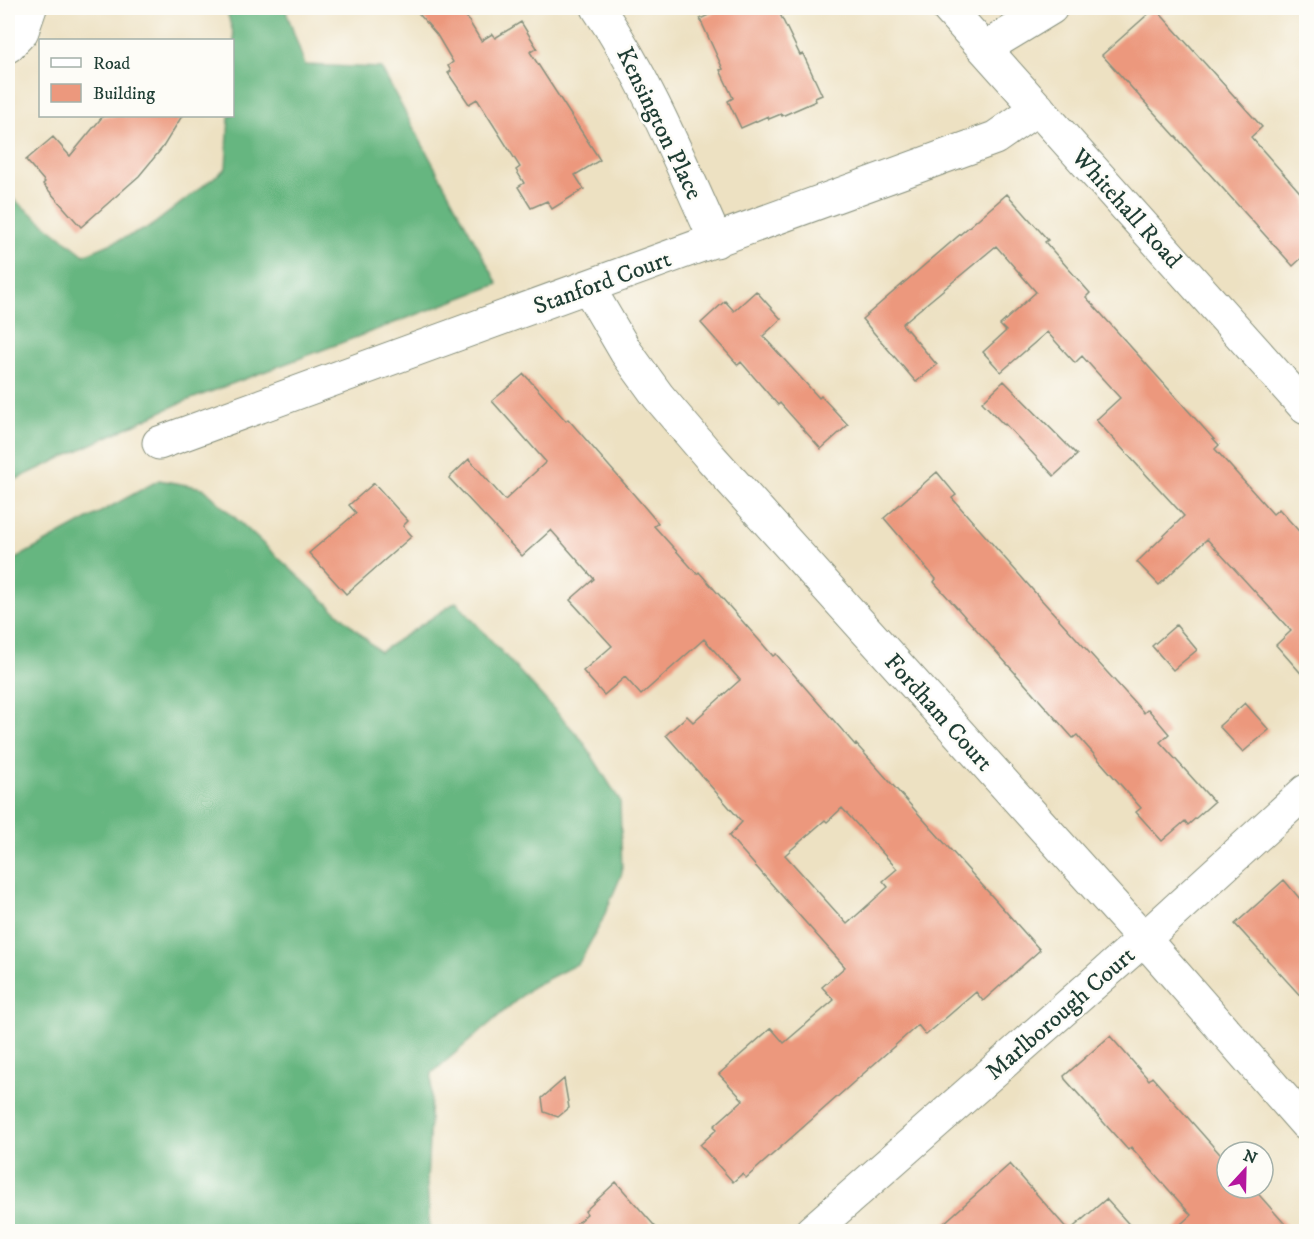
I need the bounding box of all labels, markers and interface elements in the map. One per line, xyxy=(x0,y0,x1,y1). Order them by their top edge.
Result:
legend xyxy=(39,39,234,117)
street label: Kensington Place xyxy=(609,42,709,205)
text: Road xyxy=(93,53,130,75)
text: Building xyxy=(93,83,155,105)
street label: Whitehall Road xyxy=(1064,142,1188,275)
street label: Stanford Court xyxy=(530,244,675,322)
street label: Fordham Court xyxy=(878,648,999,778)
street label: Marlborough Court xyxy=(980,940,1142,1087)
north arrow xyxy=(1215,1140,1275,1200)
text: N xyxy=(1240,1145,1260,1169)

